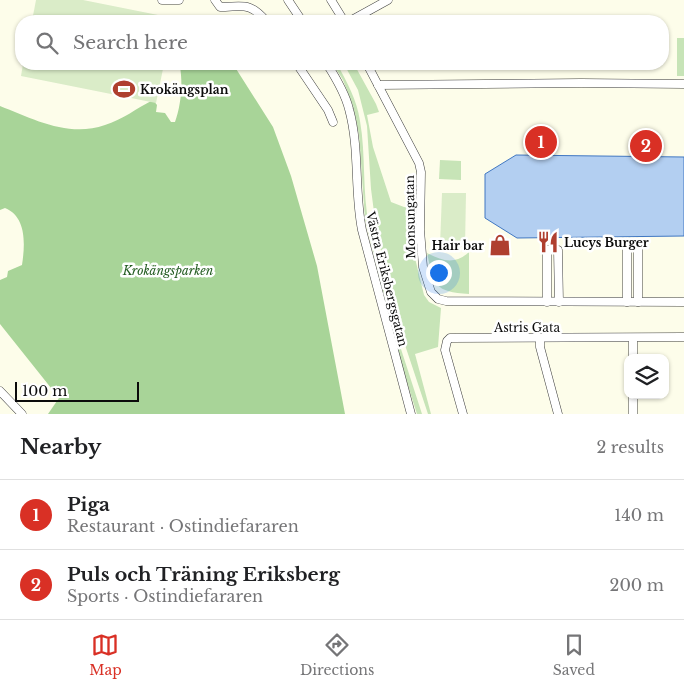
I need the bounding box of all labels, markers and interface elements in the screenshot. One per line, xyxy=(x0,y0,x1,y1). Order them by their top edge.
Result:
search box xyxy=(15,15,669,70)
icon: search xyxy=(33,29,61,57)
text: Search here xyxy=(73,31,188,54)
sports icon: Krokängsplan xyxy=(111,76,137,102)
place label: Krokängsplan xyxy=(140,82,229,97)
pin: 1 xyxy=(525,123,557,161)
pin: 2 xyxy=(630,127,662,165)
street label: Monsungatan xyxy=(402,175,418,259)
street label: Västra Eriksbergsgatan xyxy=(363,209,411,348)
restaurant icon: Lucys Burger xyxy=(535,229,561,255)
shop icon: Hair bar xyxy=(487,232,513,258)
place label: Lucys Burger xyxy=(564,235,649,250)
place label: Hair bar xyxy=(432,238,484,253)
your location xyxy=(426,260,452,286)
park label: Krokängsparken xyxy=(122,263,214,278)
street label: Astris Gata xyxy=(493,320,560,335)
map controls xyxy=(624,354,669,399)
button: layers xyxy=(624,354,669,399)
scale bar xyxy=(15,379,139,402)
text: 100 m xyxy=(22,382,67,400)
text: Nearby xyxy=(20,434,101,460)
text: 2 results xyxy=(596,437,664,457)
text: Piga xyxy=(67,493,110,516)
text: 1 xyxy=(33,505,39,525)
text: 140 m xyxy=(614,505,664,525)
text: Restaurant · Ostindiefararen xyxy=(67,516,299,536)
text: Puls och Träning Eriksberg xyxy=(67,563,340,586)
text: 2 xyxy=(31,575,41,595)
text: 200 m xyxy=(610,575,664,595)
text: Sports · Ostindiefararen xyxy=(67,586,263,606)
tab: Map xyxy=(89,631,122,679)
tab: Directions xyxy=(300,631,374,679)
tab: Saved xyxy=(553,631,595,679)

